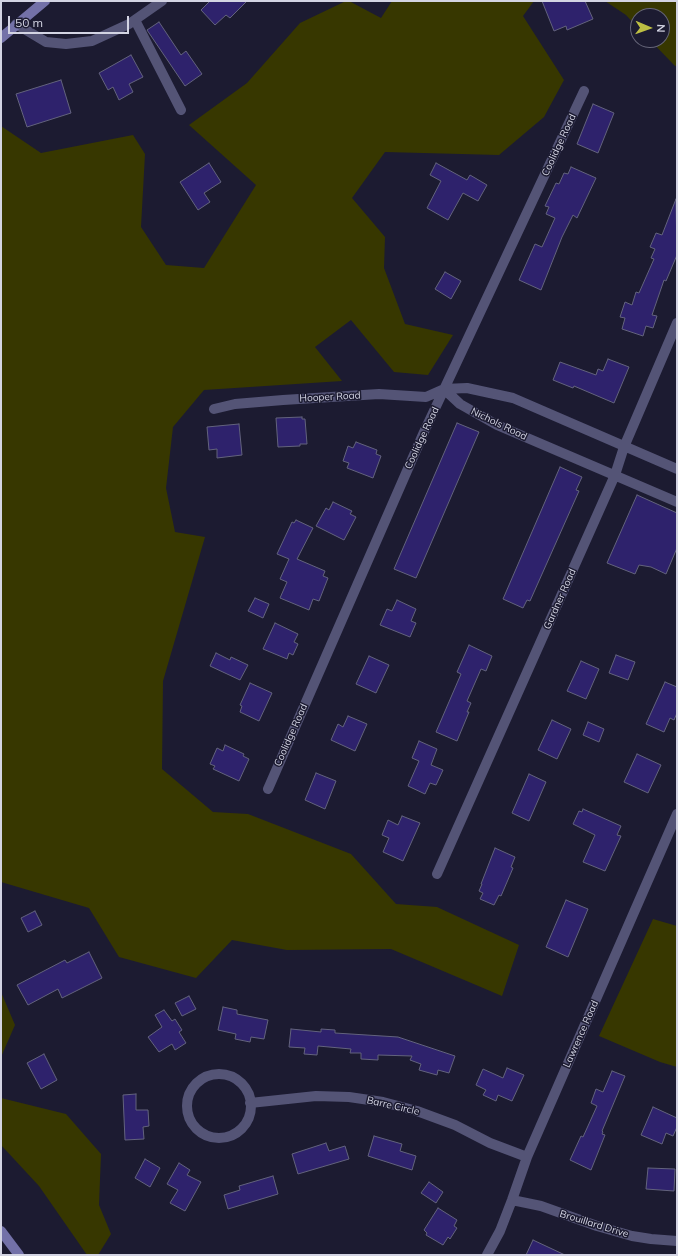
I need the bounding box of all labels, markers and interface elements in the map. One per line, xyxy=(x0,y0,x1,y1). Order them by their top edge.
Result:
scale bar xyxy=(10,8,131,34)
north arrow xyxy=(630,8,670,48)
text: 50 m xyxy=(15,15,43,30)
text: N xyxy=(654,24,668,33)
street label: Coolidge Road xyxy=(539,112,579,178)
street label: Hooper Road xyxy=(299,389,361,405)
street label: Coolidge Road xyxy=(402,405,442,471)
street label: Nichols Road xyxy=(469,405,529,443)
street label: Gardner Road xyxy=(541,567,579,631)
street label: Coolidge Road xyxy=(272,702,310,768)
street label: Lawrence Road xyxy=(561,999,601,1069)
street label: Barre Circle xyxy=(366,1094,420,1118)
street label: Brouillard Drive xyxy=(558,1208,630,1240)

